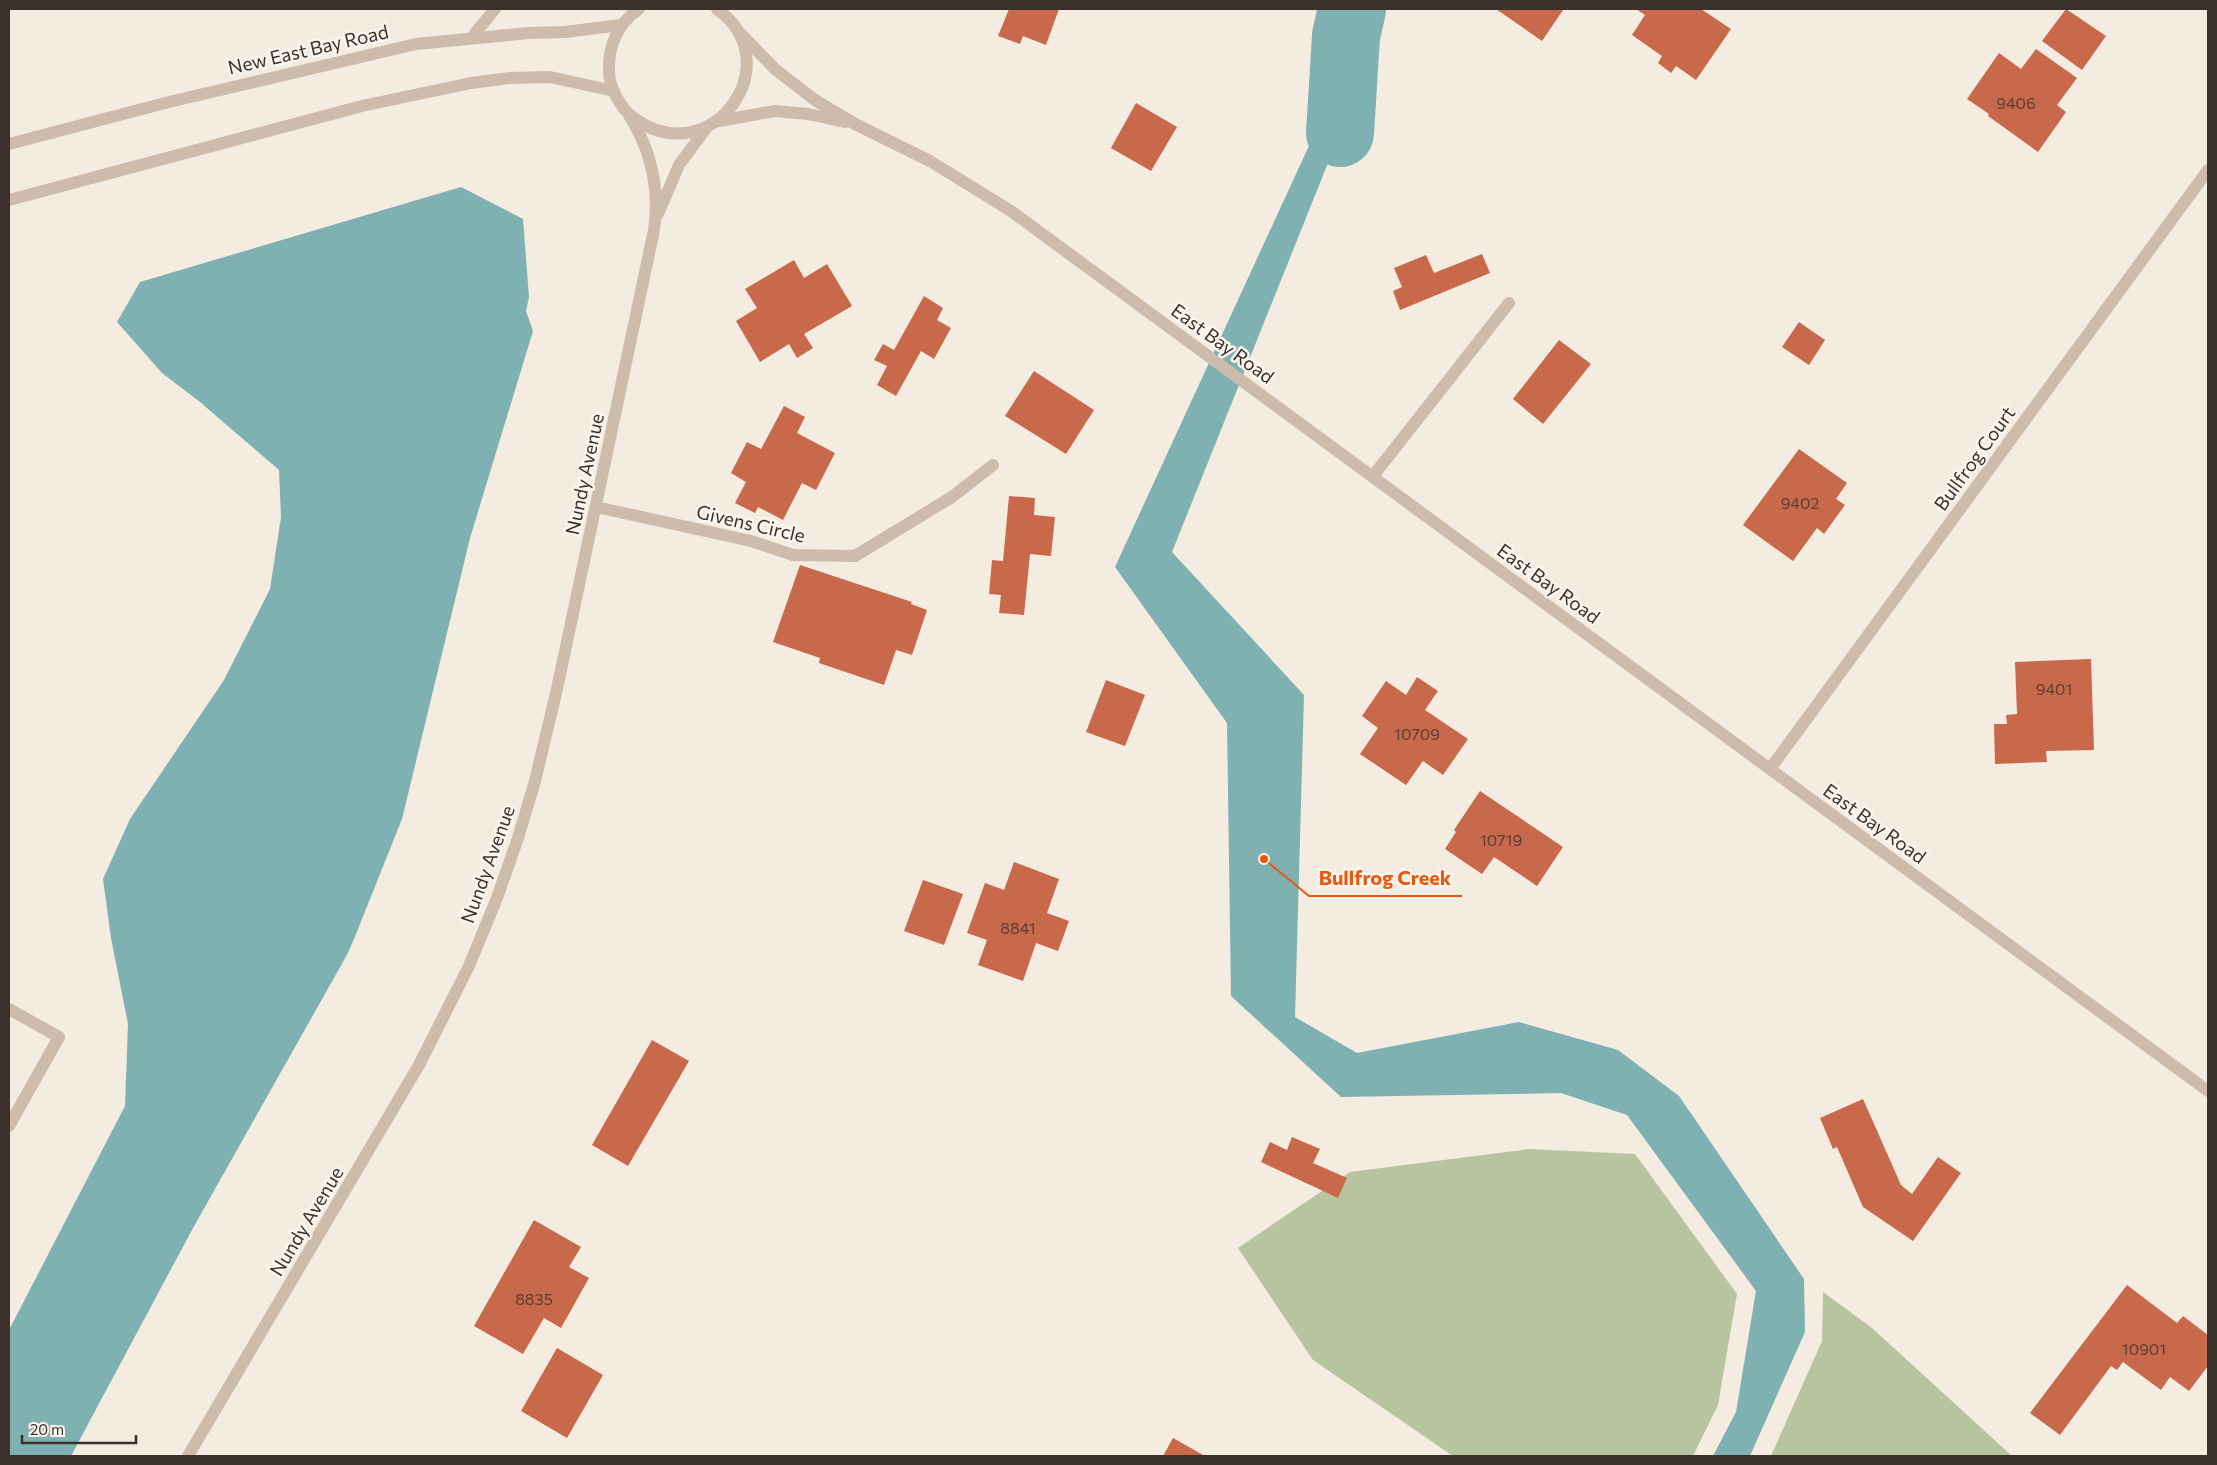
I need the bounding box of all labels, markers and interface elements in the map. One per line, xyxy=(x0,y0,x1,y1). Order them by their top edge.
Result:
street label: New East Bay Road xyxy=(225,19,391,79)
house number: 9406 xyxy=(1996,93,2036,112)
street label: East Bay Road xyxy=(1167,298,1279,388)
street label: Bullfrog Court xyxy=(1929,401,2020,514)
street label: Nundy Avenue xyxy=(560,411,608,537)
house number: 9402 xyxy=(1781,493,1819,512)
street label: Givens Circle xyxy=(694,499,808,547)
street label: East Bay Road xyxy=(1493,538,1605,628)
house number: 9401 xyxy=(2036,679,2072,698)
house number: 10709 xyxy=(1394,724,1440,743)
street label: East Bay Road xyxy=(1819,778,1931,868)
street label: Nundy Avenue xyxy=(455,802,519,926)
house number: 10719 xyxy=(1480,830,1522,849)
callout: Bullfrog Creek xyxy=(1309,861,1462,896)
text: Bullfrog Creek xyxy=(1319,865,1452,889)
house number: 8841 xyxy=(1000,918,1036,937)
street label: Nundy Avenue xyxy=(264,1162,348,1280)
house number: 8835 xyxy=(515,1289,553,1308)
house number: 10901 xyxy=(2122,1339,2166,1358)
scale bar xyxy=(22,1412,136,1444)
text: 20 m xyxy=(30,1420,64,1438)

